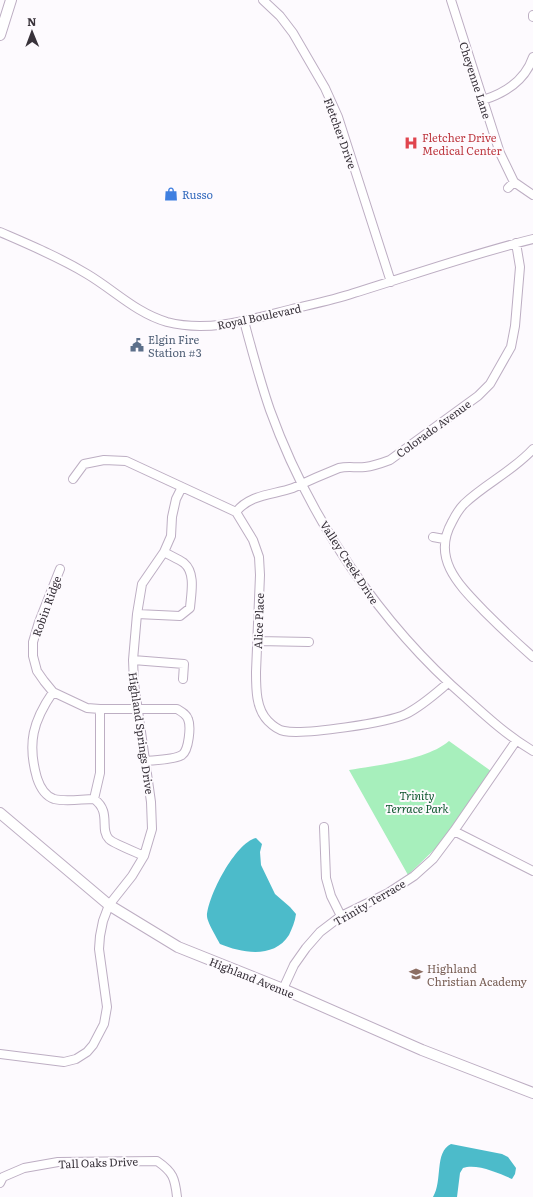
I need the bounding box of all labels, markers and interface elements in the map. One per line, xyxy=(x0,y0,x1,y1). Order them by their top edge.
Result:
north arrow xyxy=(12,12,52,52)
text: N xyxy=(27,13,37,29)
street label: Cheyenne Lane xyxy=(456,39,496,121)
street label: Fletcher Drive xyxy=(321,95,361,171)
place label: Fletcher Drive Medical Center xyxy=(422,129,502,158)
hospital icon: Fletcher Drive Medical Center xyxy=(403,135,419,151)
shop icon: Russo xyxy=(163,186,179,202)
place label: Russo xyxy=(182,186,213,202)
street label: Royal Boulevard xyxy=(215,299,303,333)
place label: Elgin Fire Station #3 xyxy=(148,331,202,360)
public building icon: Elgin Fire Station #3 xyxy=(129,337,145,353)
street label: Colorado Avenue xyxy=(392,395,474,461)
street label: Valley Creek Drive xyxy=(317,517,383,607)
street label: Robin Ridge xyxy=(28,573,64,639)
street label: Alice Place xyxy=(249,592,267,649)
street label: Highland Springs Drive xyxy=(126,671,159,795)
park label: Trinity Terrace Park xyxy=(385,787,449,816)
street label: Trinity Terrace xyxy=(330,875,408,929)
street label: Highland Avenue xyxy=(207,953,297,1001)
place label: Highland Christian Academy xyxy=(427,960,528,989)
school or university icon: Highland Christian Academy xyxy=(408,966,424,982)
street label: Tall Oaks Drive xyxy=(58,1153,138,1171)

